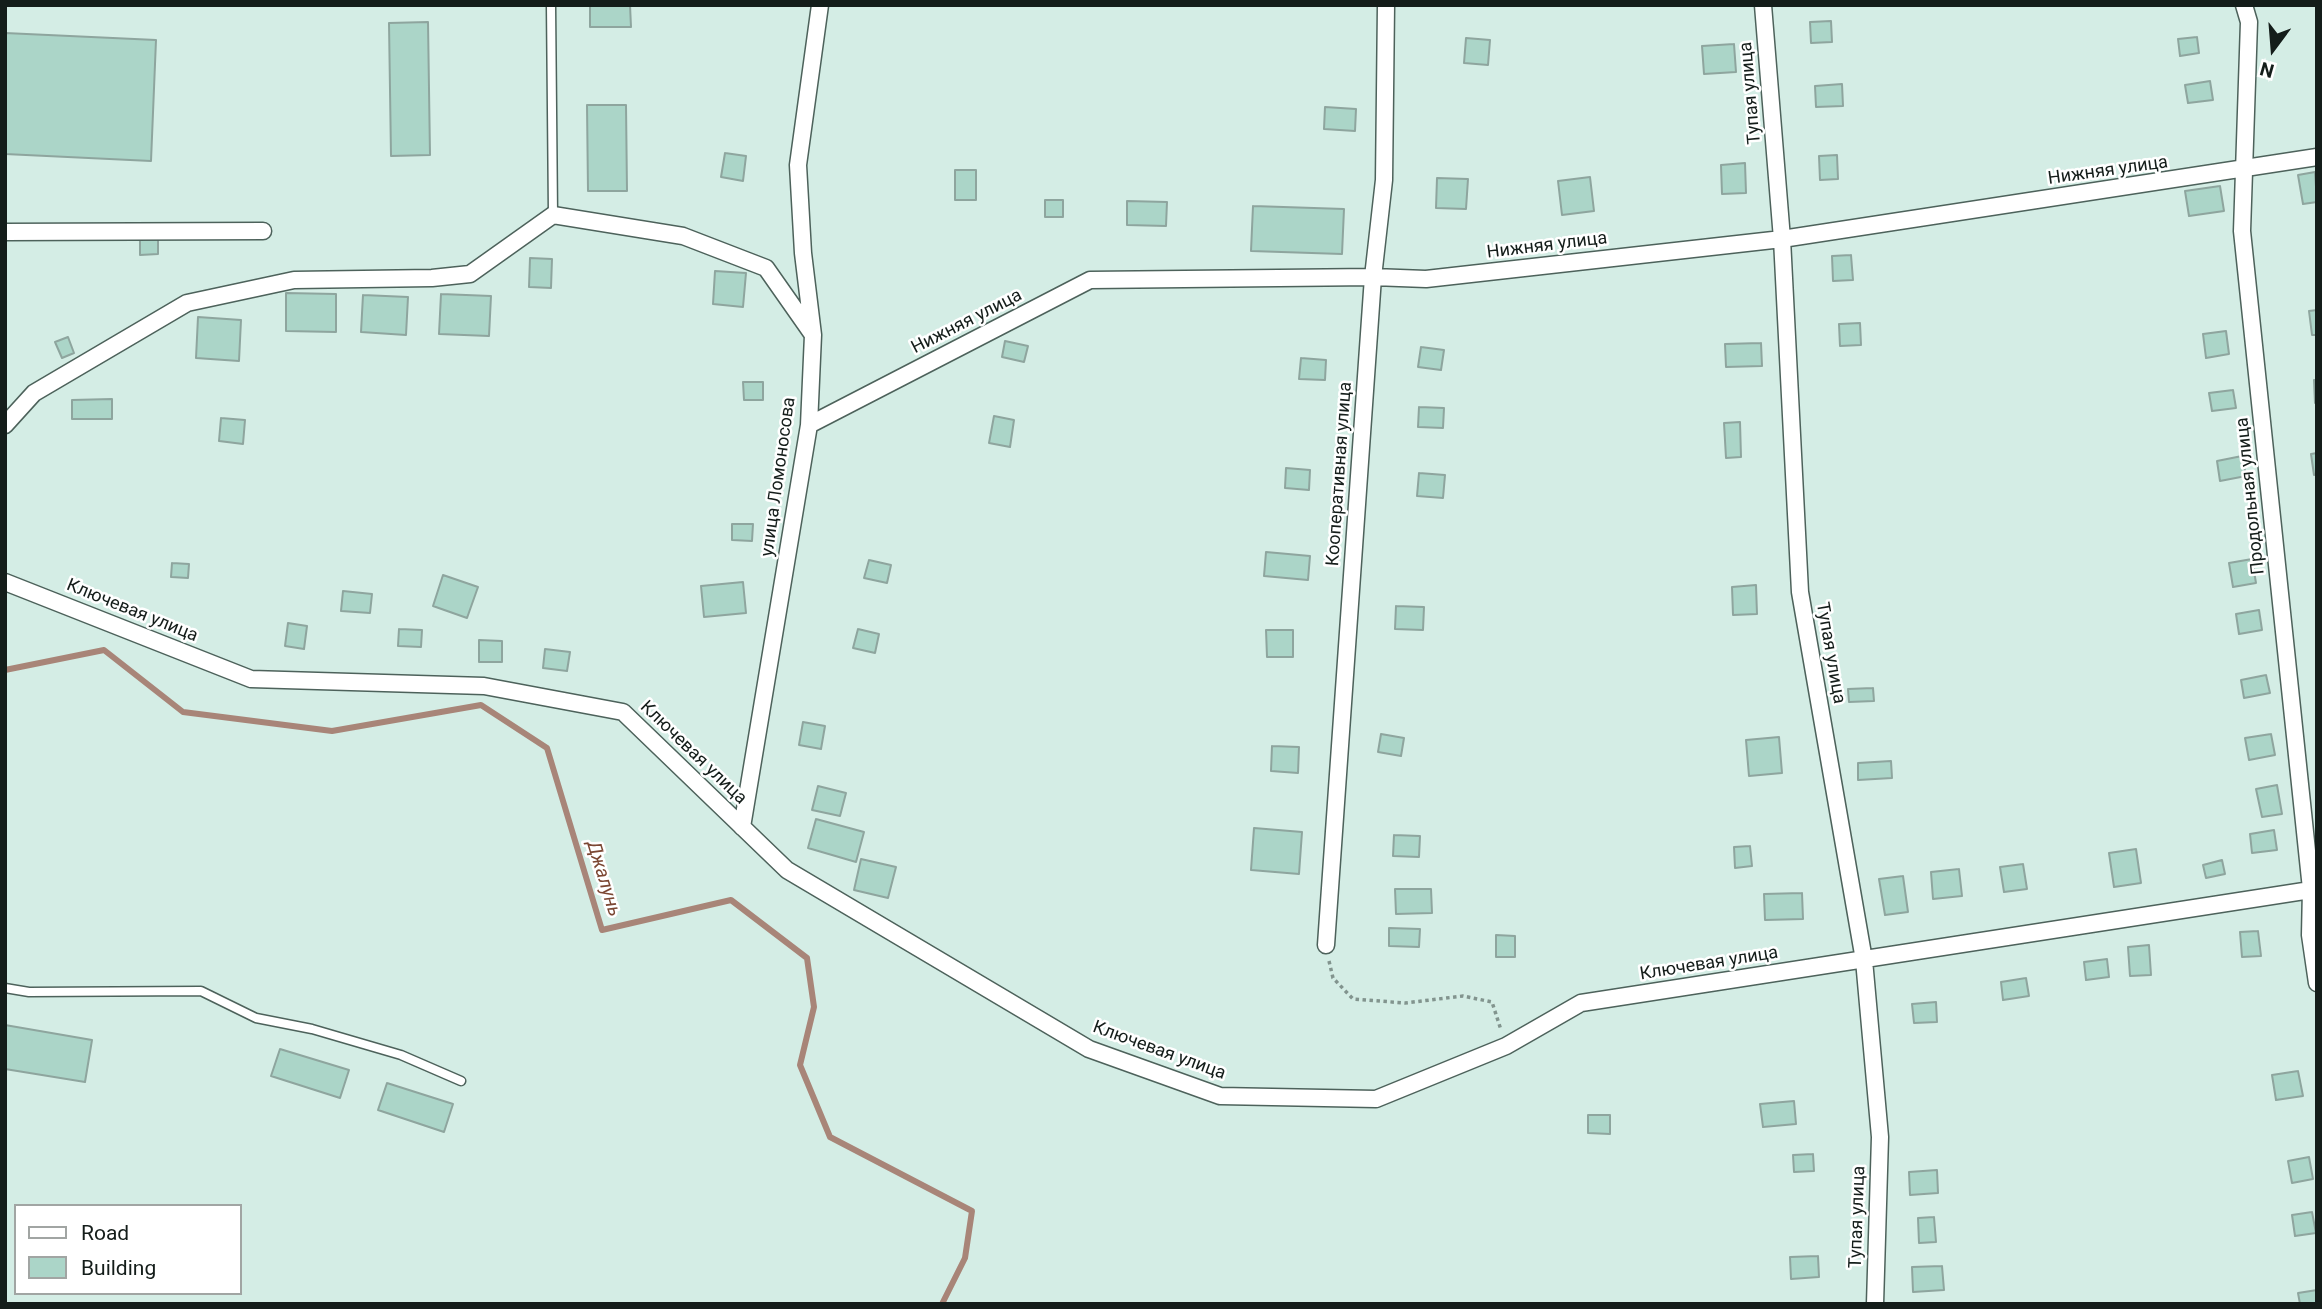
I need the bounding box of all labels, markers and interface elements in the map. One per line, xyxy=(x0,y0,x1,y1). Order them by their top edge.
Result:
north arrow xyxy=(2238,14,2308,84)
street label: Тупая улица xyxy=(1736,41,1766,145)
text: N xyxy=(2257,57,2277,83)
street label: Нижняя улица xyxy=(2047,152,2169,190)
street label: Нижняя улица xyxy=(1486,228,1608,264)
street label: Нижняя улица xyxy=(908,285,1026,359)
street label: Кооперативная улица xyxy=(1323,381,1357,567)
street label: улица Ломоносова xyxy=(757,396,801,558)
street label: Продольная улица xyxy=(2232,416,2270,576)
street label: Ключевая улица xyxy=(63,575,201,647)
street label: Тупая улица xyxy=(1810,601,1850,705)
street label: Ключевая улица xyxy=(635,697,751,809)
water label: Джалунь xyxy=(581,838,625,920)
street label: Ключевая улица xyxy=(1638,942,1780,986)
street label: Ключевая улица xyxy=(1090,1017,1228,1085)
street label: Тупая улица xyxy=(1845,1165,1871,1269)
legend xyxy=(14,1204,242,1295)
text: Road xyxy=(81,1221,129,1245)
text: Building xyxy=(81,1256,156,1280)

